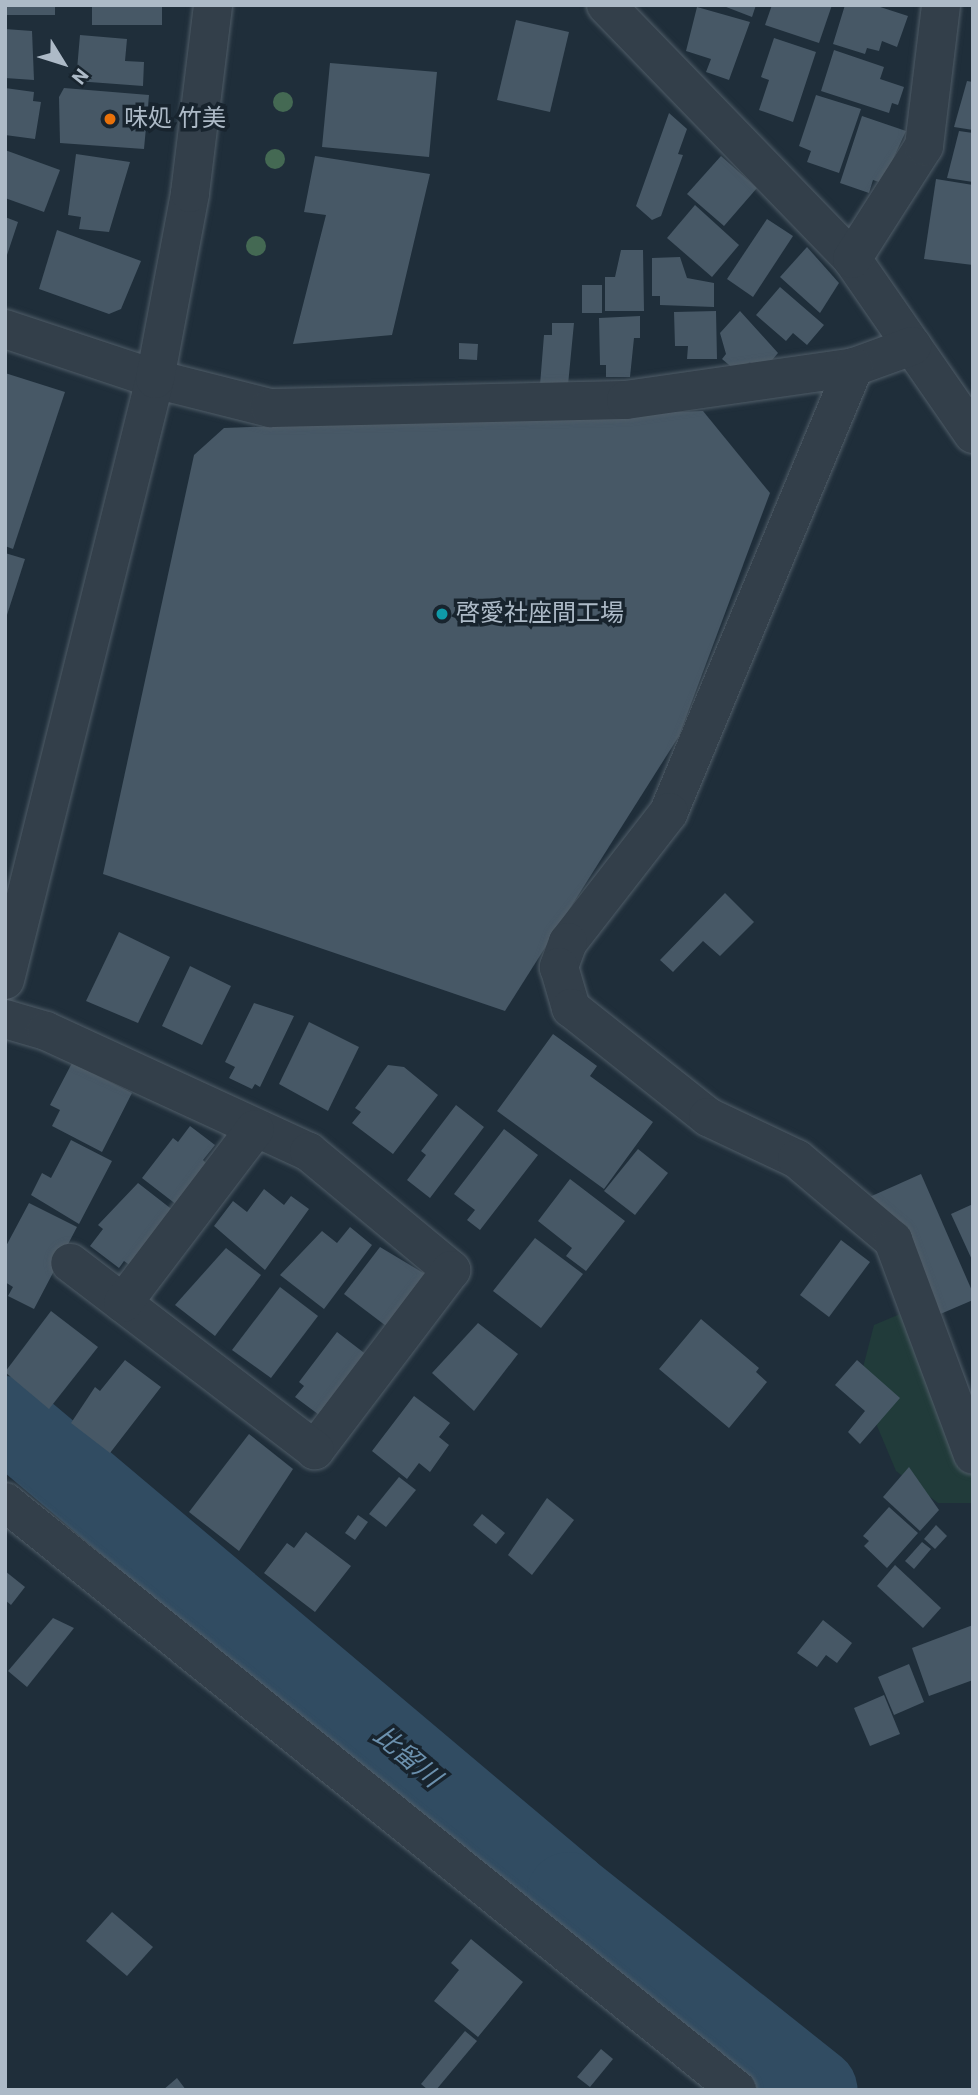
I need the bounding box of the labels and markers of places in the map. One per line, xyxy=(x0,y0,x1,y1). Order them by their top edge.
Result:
place label: 味処 竹美 xyxy=(124,105,226,133)
marker: 味処 竹美 xyxy=(102,111,118,127)
place label: 啓愛社座間工場 xyxy=(456,600,624,628)
marker: 啓愛社座間工場 xyxy=(434,606,450,622)

